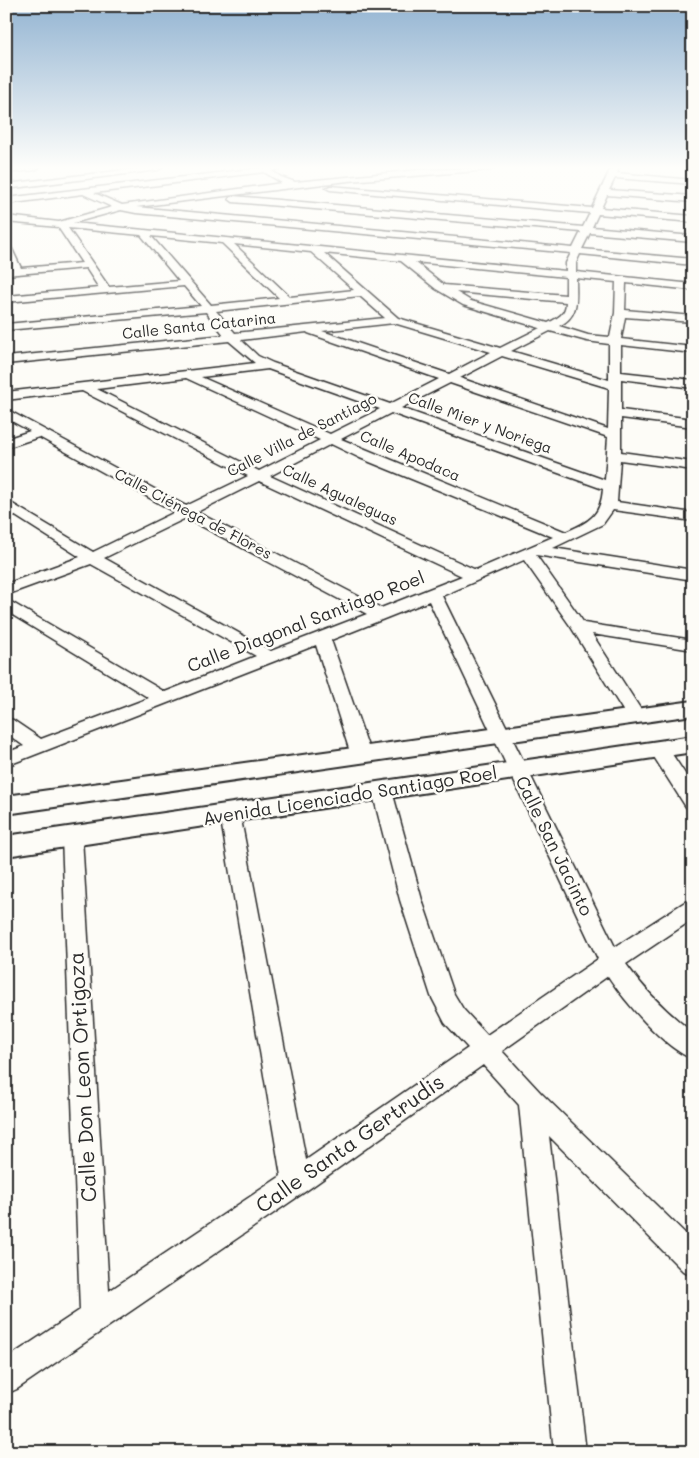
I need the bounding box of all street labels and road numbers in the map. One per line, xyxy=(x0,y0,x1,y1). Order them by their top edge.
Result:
street label: Calle Santa Catarina xyxy=(121,307,277,343)
street label: Calle Mier y Noriega xyxy=(406,387,555,457)
street label: Calle Villa de Santiago xyxy=(223,388,380,481)
street label: Calle Apodaca xyxy=(357,425,464,485)
street label: Calle Agualeguas xyxy=(280,459,401,530)
street label: Calle Ciénega de Flores xyxy=(111,463,276,563)
street label: Calle Diagonal Santiago Roel xyxy=(184,565,428,677)
street label: Avenida Licenciado Santiago Roel xyxy=(201,760,499,830)
street label: Calle San Jacinto xyxy=(511,772,599,920)
street label: Calle Don Leon Ortigoza xyxy=(61,951,102,1203)
street label: Calle Santa Gertrudis xyxy=(250,1067,449,1218)

